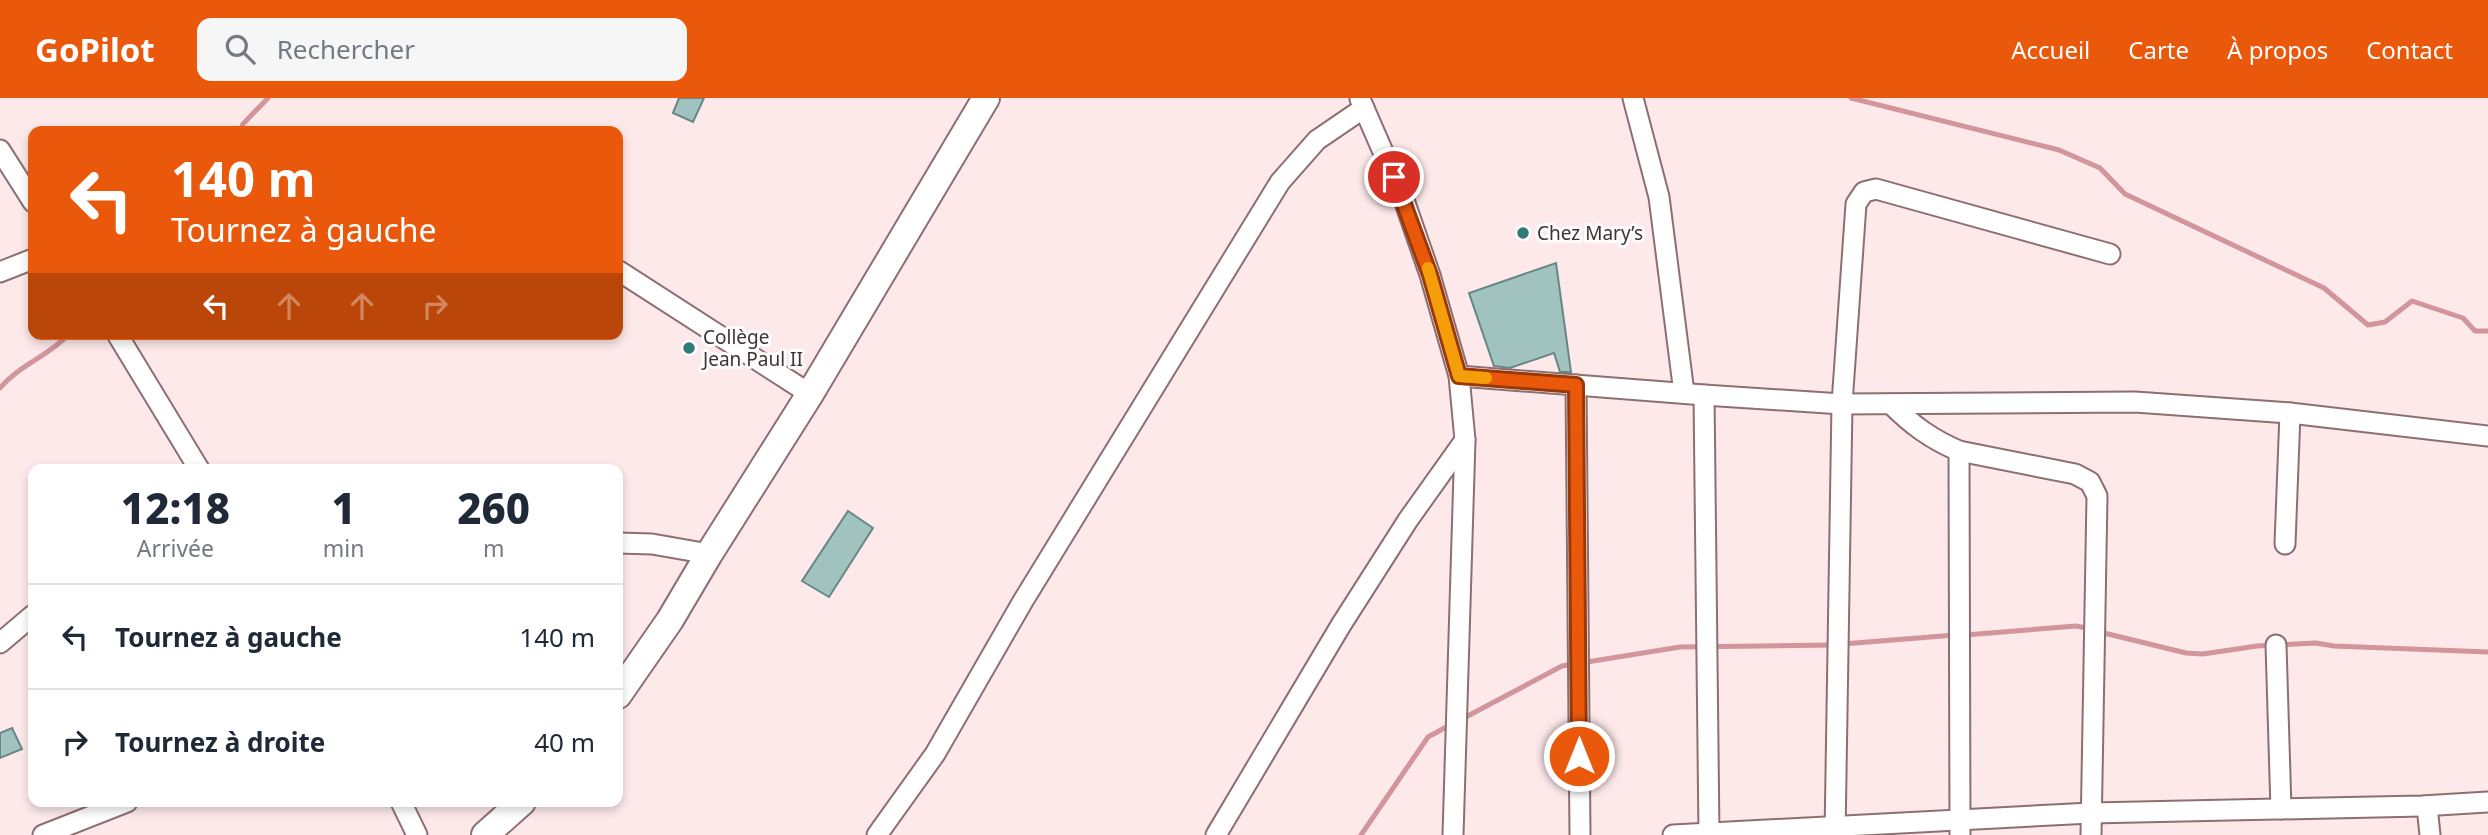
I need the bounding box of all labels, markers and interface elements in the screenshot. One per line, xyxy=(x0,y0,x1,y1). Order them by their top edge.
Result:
search box xyxy=(197,18,687,81)
text: GoPilot xyxy=(35,27,155,72)
icon: search xyxy=(221,30,259,68)
text: Rechercher xyxy=(277,31,415,67)
text: Accueil xyxy=(2011,33,2090,66)
text: Carte xyxy=(2128,33,2189,66)
text: À propos xyxy=(2227,33,2328,66)
text: Contact xyxy=(2366,33,2453,66)
text: 140 m xyxy=(171,145,316,211)
pin xyxy=(1364,147,1424,207)
icon: left xyxy=(56,154,147,245)
icon: arrive xyxy=(1375,158,1413,196)
text: Tournez à gauche xyxy=(171,208,437,251)
place label: Chez Mary’s xyxy=(1537,220,1643,246)
marker: Chez Mary’s xyxy=(1515,225,1531,241)
icon: left xyxy=(197,287,235,325)
icon: ahead xyxy=(270,287,308,325)
icon: ahead xyxy=(343,287,381,325)
icon: right xyxy=(416,287,454,325)
place label: Collège Jean Paul II xyxy=(701,324,803,372)
marker: Collège Jean Paul II xyxy=(681,340,697,356)
text: 12:18 xyxy=(121,479,230,536)
text: 1 xyxy=(331,479,356,536)
text: 260 xyxy=(457,479,530,536)
text: Arrivée xyxy=(137,532,214,564)
text: min xyxy=(323,532,364,564)
text: m xyxy=(483,532,504,564)
icon: left xyxy=(56,618,94,656)
text: Tournez à gauche xyxy=(115,619,342,655)
text: 140 m xyxy=(519,619,595,655)
position arrow xyxy=(1542,719,1616,793)
icon: right xyxy=(56,723,94,761)
text: Tournez à droite xyxy=(115,724,325,760)
text: 40 m xyxy=(534,724,595,760)

